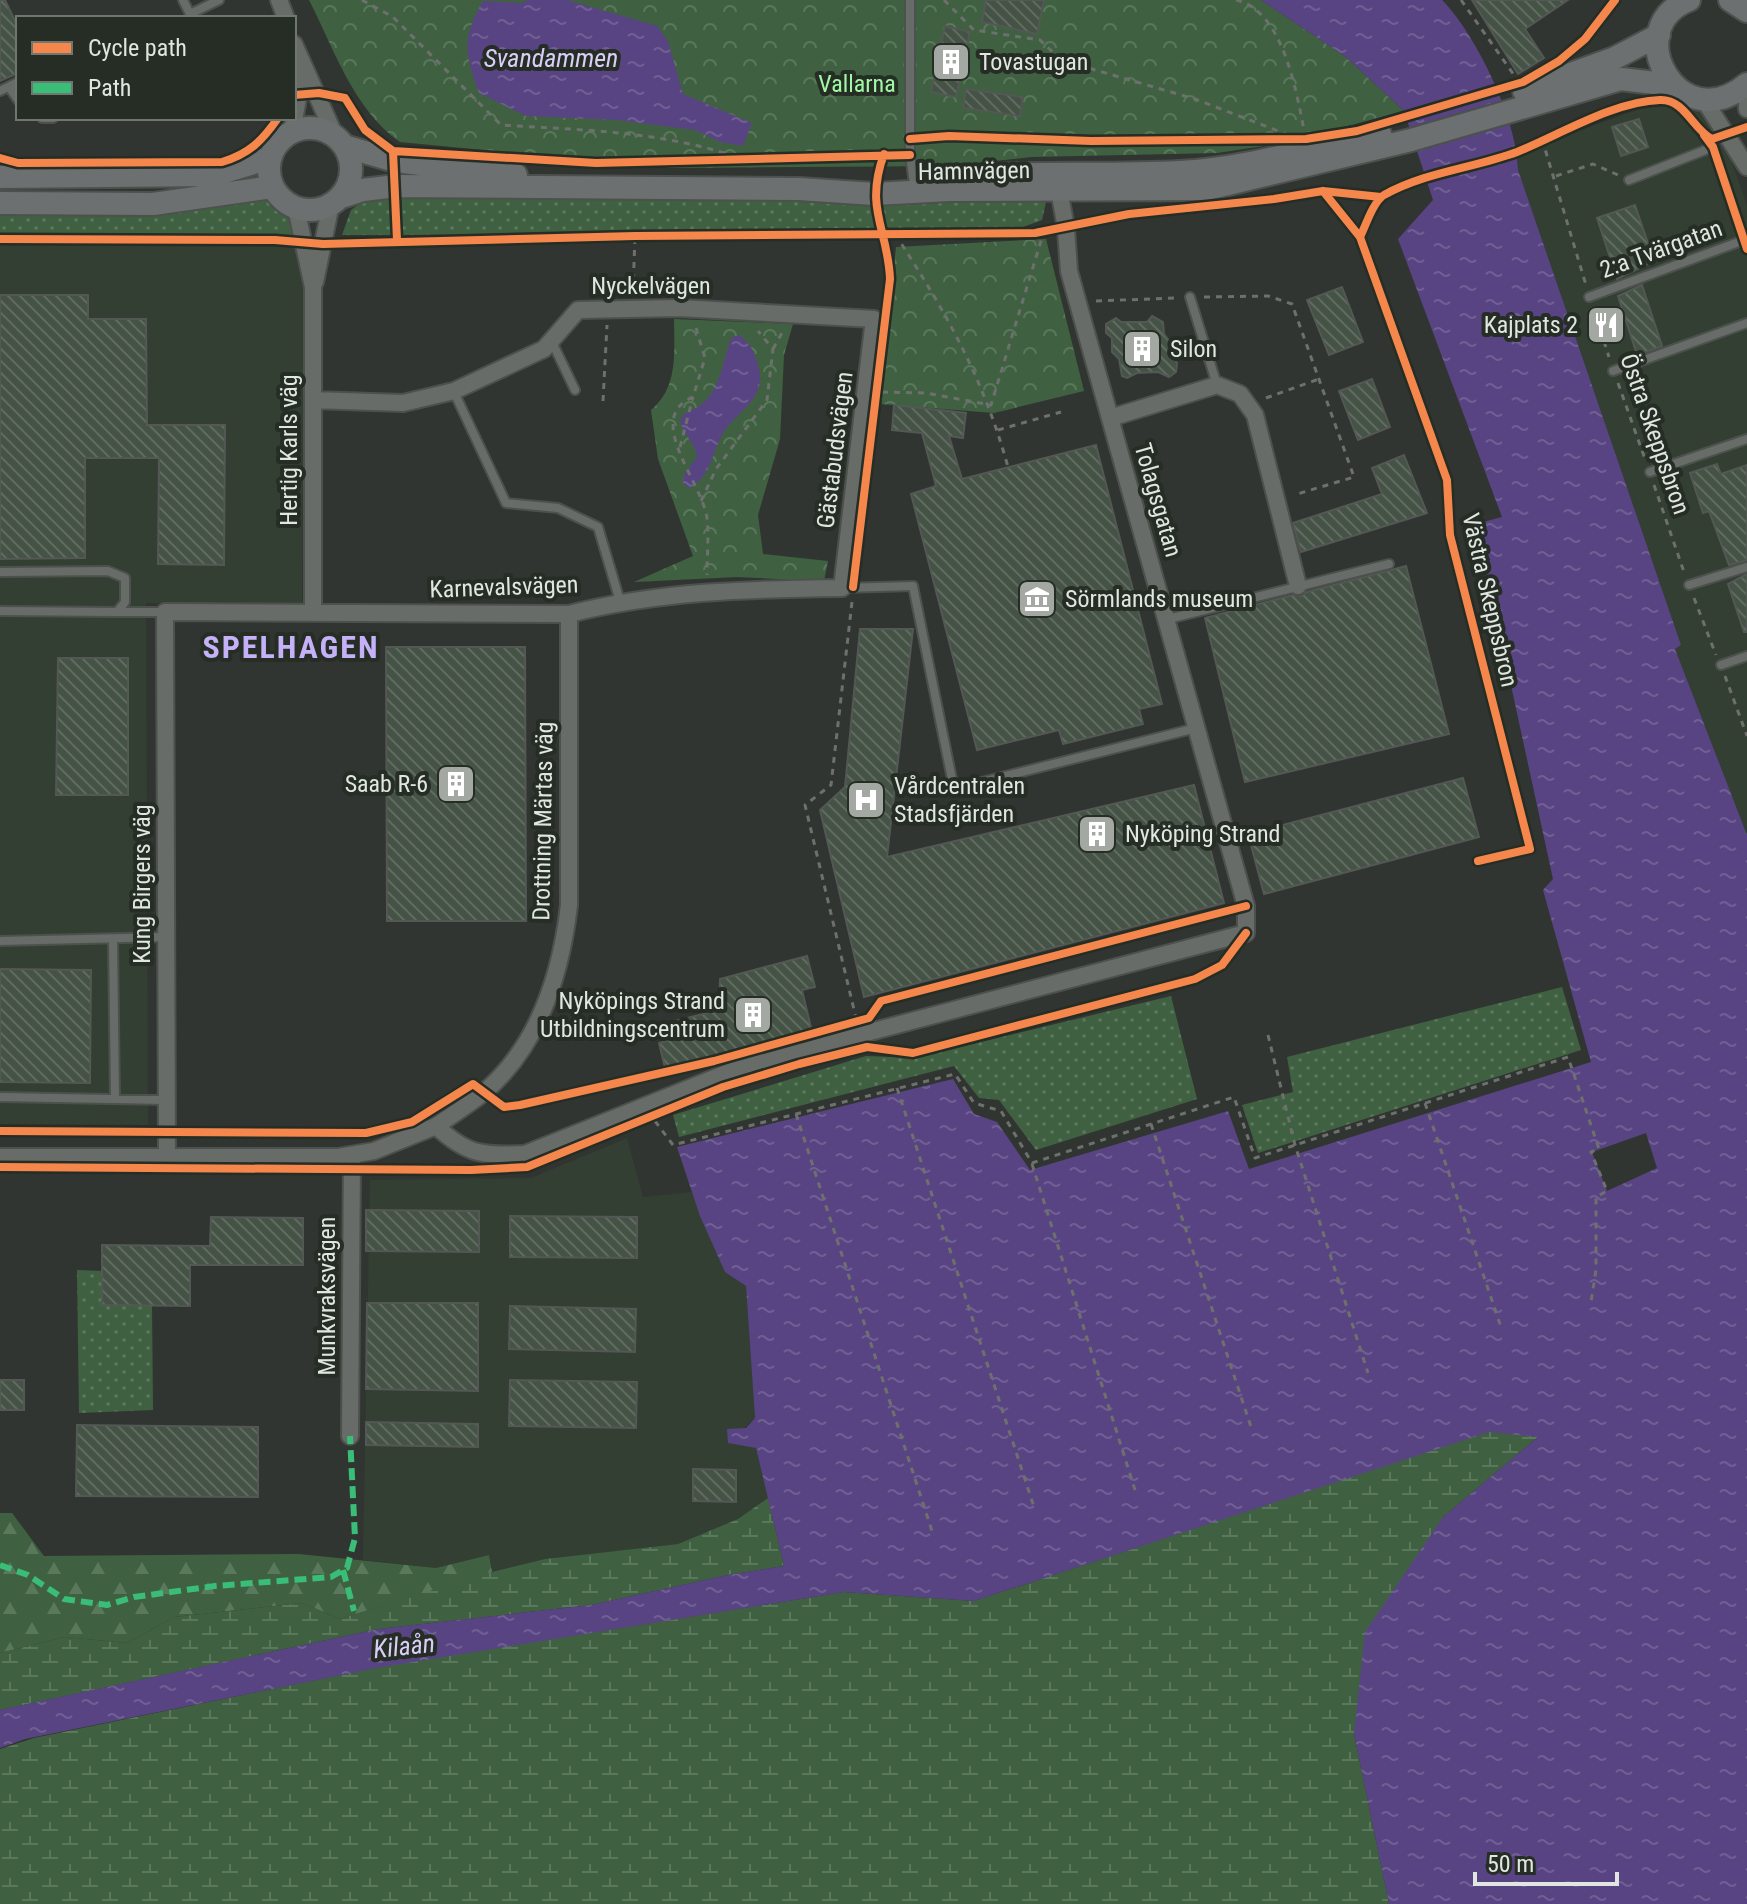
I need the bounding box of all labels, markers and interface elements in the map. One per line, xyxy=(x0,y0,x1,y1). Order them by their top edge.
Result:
legend xyxy=(16,16,296,120)
text: Cycle path xyxy=(88,34,187,62)
building icon: Tovastugan xyxy=(930,41,972,83)
water label: Svandammen xyxy=(484,43,618,73)
place label: Tovastugan xyxy=(979,48,1088,76)
park label: Vallarna xyxy=(818,70,896,98)
text: Path xyxy=(88,74,131,102)
street label: Hamnvägen xyxy=(918,156,1030,186)
street label: 2:a Tvärgatan xyxy=(1596,214,1726,284)
street label: Nyckelvägen xyxy=(591,272,711,300)
restaurant icon: Kajplats 2 xyxy=(1585,304,1627,346)
place label: Kajplats 2 xyxy=(1484,311,1578,339)
building icon: Silon xyxy=(1121,328,1163,370)
place label: Silon xyxy=(1170,335,1217,363)
street label: Östra Skeppsbron xyxy=(1614,350,1696,518)
street label: Gästabudsvägen xyxy=(811,370,859,530)
street label: Hertig Karls väg xyxy=(275,374,303,526)
street label: Tolagsgatan xyxy=(1128,440,1188,560)
street label: Västra Skeppsbron xyxy=(1456,510,1524,690)
street label: Karnevalsvägen xyxy=(429,570,579,604)
museum icon: Sörmlands museum xyxy=(1016,578,1058,620)
place label: Sörmlands museum xyxy=(1065,585,1253,613)
district label: SPELHAGEN xyxy=(202,628,380,666)
street label: Drottning Märtas väg xyxy=(527,721,559,921)
building icon: Saab R-6 xyxy=(435,763,477,805)
place label: Saab R-6 xyxy=(345,770,428,798)
place label: Vårdcentralen Stadsfjärden xyxy=(894,772,1025,828)
hospital icon: Vårdcentralen Stadsfjärden xyxy=(845,779,887,821)
street label: Kung Birgers väg xyxy=(128,804,156,964)
building icon: Nyköping Strand xyxy=(1076,813,1118,855)
place label: Nyköping Strand xyxy=(1125,820,1280,848)
place label: Nyköpings Strand Utbildningscentrum xyxy=(540,987,725,1043)
building icon: Nyköpings Strand Utbildningscentrum xyxy=(732,994,774,1036)
street label: Munkvraksvägen xyxy=(313,1217,341,1375)
water label: Kilaån xyxy=(372,1628,436,1664)
scale bar xyxy=(1475,1836,1617,1886)
text: 50 m xyxy=(1487,1850,1534,1878)

